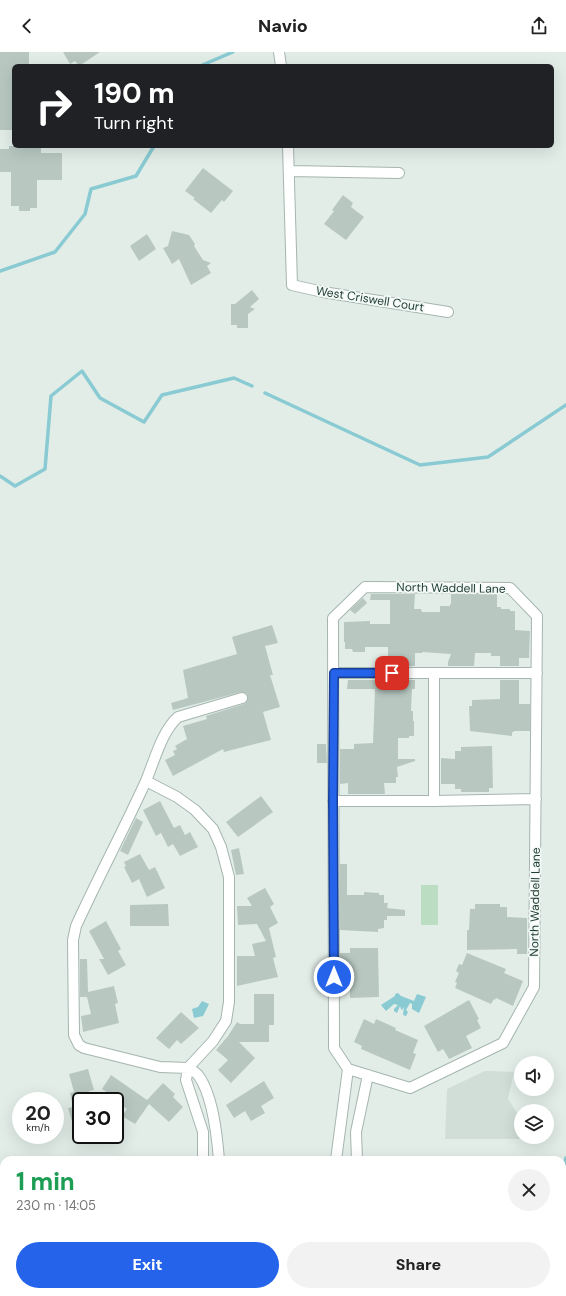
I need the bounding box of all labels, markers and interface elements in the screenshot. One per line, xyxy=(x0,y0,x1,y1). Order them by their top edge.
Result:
text: Navio xyxy=(258,14,308,38)
icon: back xyxy=(16,15,38,37)
icon: share xyxy=(528,15,550,37)
text: 190 m xyxy=(94,75,175,112)
icon: right xyxy=(28,80,80,132)
text: Turn right xyxy=(94,111,174,135)
street label: West Criswell Court xyxy=(315,283,425,315)
street label: North Waddell Lane xyxy=(396,579,506,597)
pin xyxy=(375,656,409,690)
icon: arrive xyxy=(381,662,403,684)
street label: North Waddell Lane xyxy=(526,847,544,957)
position arrow xyxy=(313,956,355,998)
map controls xyxy=(514,1056,554,1144)
button: sound xyxy=(514,1056,554,1096)
speed limit sign: 30 xyxy=(72,1092,124,1144)
text: 20 xyxy=(25,1100,51,1126)
button: layers xyxy=(514,1104,554,1144)
text: km/h xyxy=(26,1121,50,1134)
text: 1 min xyxy=(16,1166,75,1197)
button: close xyxy=(508,1169,550,1211)
text: 230 m · 14:05 xyxy=(16,1197,96,1214)
button: Exit xyxy=(16,1242,279,1288)
button: Share xyxy=(287,1242,550,1288)

